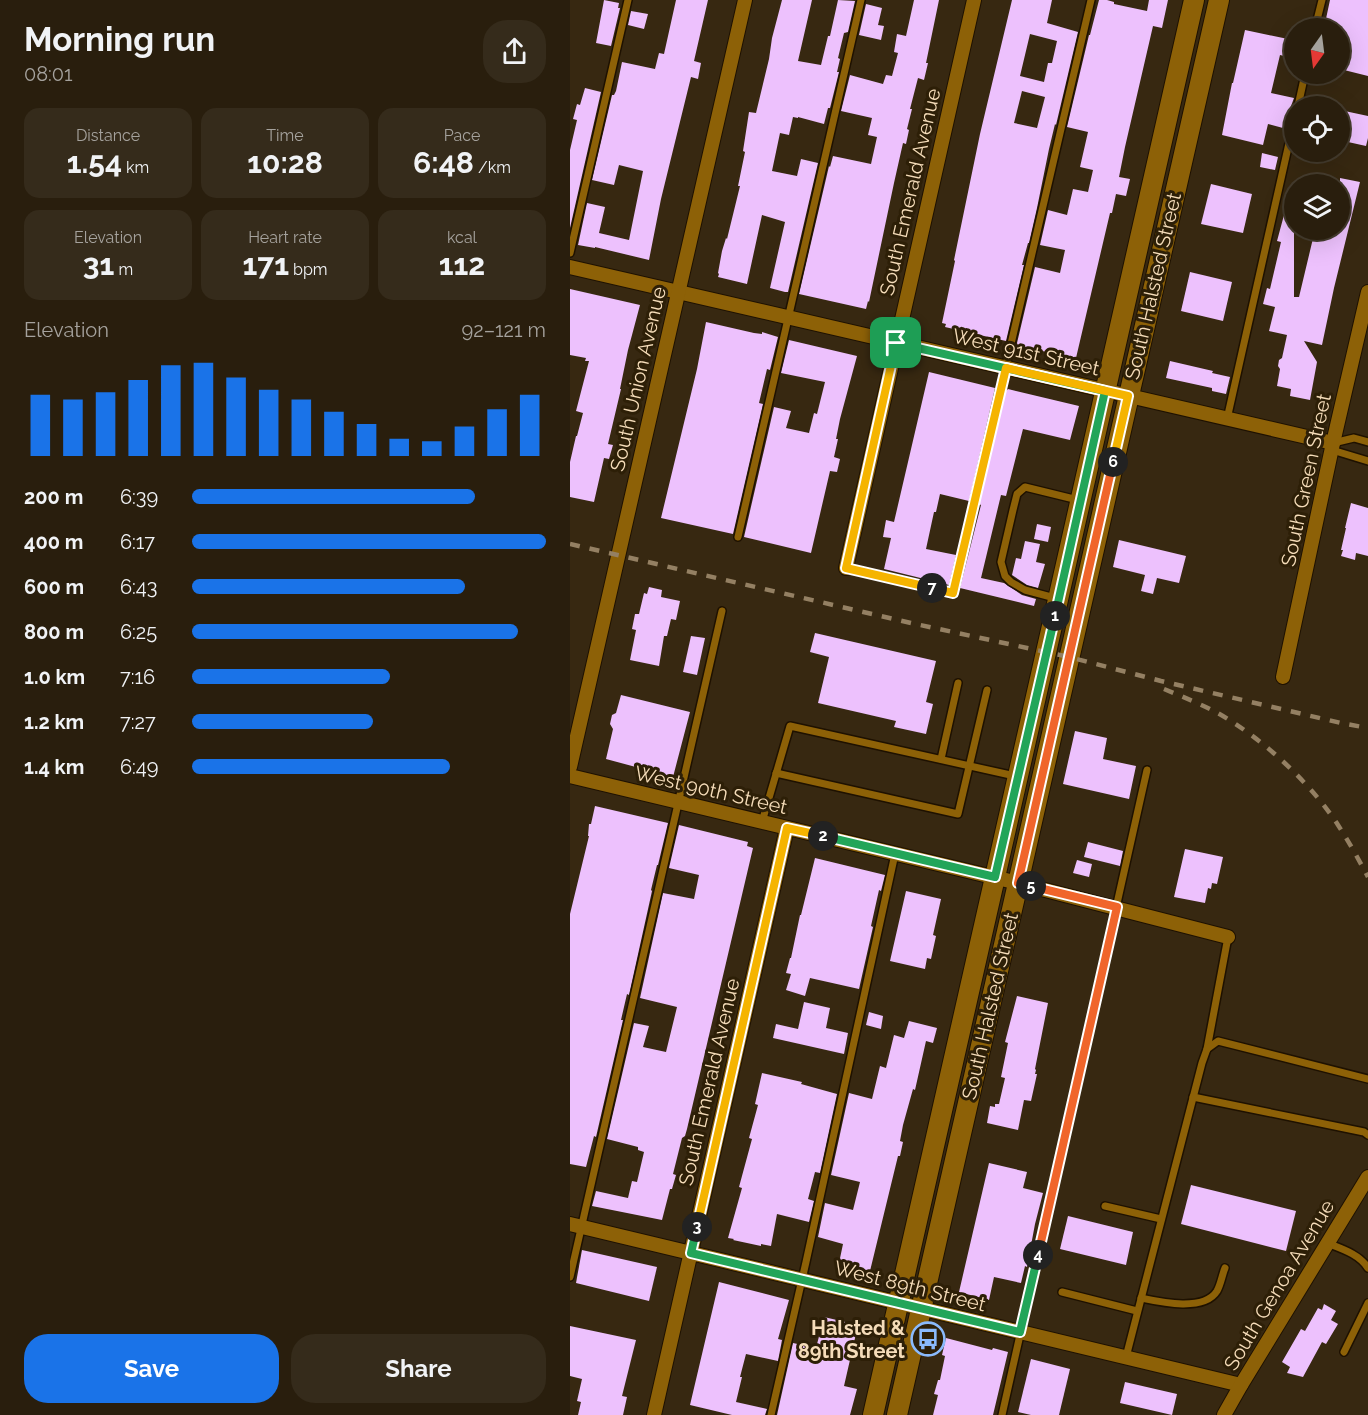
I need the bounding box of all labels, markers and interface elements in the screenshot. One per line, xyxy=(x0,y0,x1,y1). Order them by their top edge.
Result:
north arrow xyxy=(1284,18,1350,84)
map controls xyxy=(1284,18,1350,240)
text: Morning run xyxy=(24,20,215,59)
button: share xyxy=(483,20,546,83)
text: 08:01 xyxy=(24,62,73,86)
street label: South Emerald Avenue xyxy=(874,86,946,298)
button: locate xyxy=(1284,96,1350,162)
text: Distance xyxy=(76,126,140,145)
text: Time xyxy=(266,126,304,145)
text: Pace xyxy=(444,126,480,145)
text: 1.54 xyxy=(67,145,122,180)
text: 10:28 xyxy=(247,145,323,180)
text: 6:48 xyxy=(413,145,474,180)
text: km xyxy=(122,158,149,177)
text: /km xyxy=(474,158,511,177)
button: layers xyxy=(1284,174,1350,240)
street label: South Halsted Street xyxy=(1120,190,1186,382)
text: Elevation xyxy=(74,228,142,247)
text: Heart rate xyxy=(248,228,322,247)
text: kcal xyxy=(447,228,477,247)
text: 31 xyxy=(83,247,114,282)
text: 171 xyxy=(242,247,289,282)
text: 112 xyxy=(439,247,485,282)
text: m xyxy=(114,260,133,279)
text: bpm xyxy=(289,260,328,279)
street label: South Union Avenue xyxy=(605,284,671,474)
pin xyxy=(870,317,921,368)
text: Elevation xyxy=(24,318,109,342)
text: 92–121 m xyxy=(462,318,546,342)
street label: West 91st Street xyxy=(950,323,1102,381)
icon: arrive xyxy=(879,326,912,359)
street label: South Green Street xyxy=(1276,391,1336,569)
pin: 6 xyxy=(1098,447,1128,477)
text: 6 xyxy=(1108,452,1118,471)
text: 200 m xyxy=(24,485,83,509)
text: 6:39 xyxy=(120,485,158,509)
text: 400 m xyxy=(24,530,83,554)
text: 6:17 xyxy=(120,530,155,554)
pin: 7 xyxy=(917,573,947,603)
text: 600 m xyxy=(24,575,84,599)
text: 6:43 xyxy=(120,575,157,599)
text: 7 xyxy=(928,578,936,597)
pin: 1 xyxy=(1040,601,1070,631)
text: 1 xyxy=(1051,606,1059,625)
text: 800 m xyxy=(24,620,84,644)
text: 6:25 xyxy=(120,620,157,644)
text: 1.0 km xyxy=(24,665,85,689)
text: 7:16 xyxy=(120,665,155,689)
text: 1.2 km xyxy=(24,710,84,734)
text: 7:27 xyxy=(120,710,156,734)
text: 1.4 km xyxy=(24,755,84,779)
text: 6:49 xyxy=(120,755,158,779)
street label: West 90th Street xyxy=(632,761,790,819)
pin: 2 xyxy=(808,821,838,851)
text: 2 xyxy=(818,826,828,845)
pin: 5 xyxy=(1016,871,1046,901)
text: 5 xyxy=(1027,876,1035,895)
street label: South Halsted Street xyxy=(957,910,1023,1102)
street label: South Emerald Avenue xyxy=(673,976,745,1188)
street label: South Genoa Avenue xyxy=(1219,1195,1340,1375)
pin: 3 xyxy=(682,1212,712,1242)
text: 3 xyxy=(693,1217,701,1236)
pin: 4 xyxy=(1023,1240,1053,1270)
text: 4 xyxy=(1033,1245,1043,1264)
street label: West 89th Street xyxy=(832,1256,989,1316)
place label: Halsted & 89th Street xyxy=(798,1316,906,1363)
bus stop icon: Halsted & 89th Street xyxy=(910,1321,946,1357)
button: Save xyxy=(24,1334,279,1403)
button: Share xyxy=(291,1334,546,1403)

